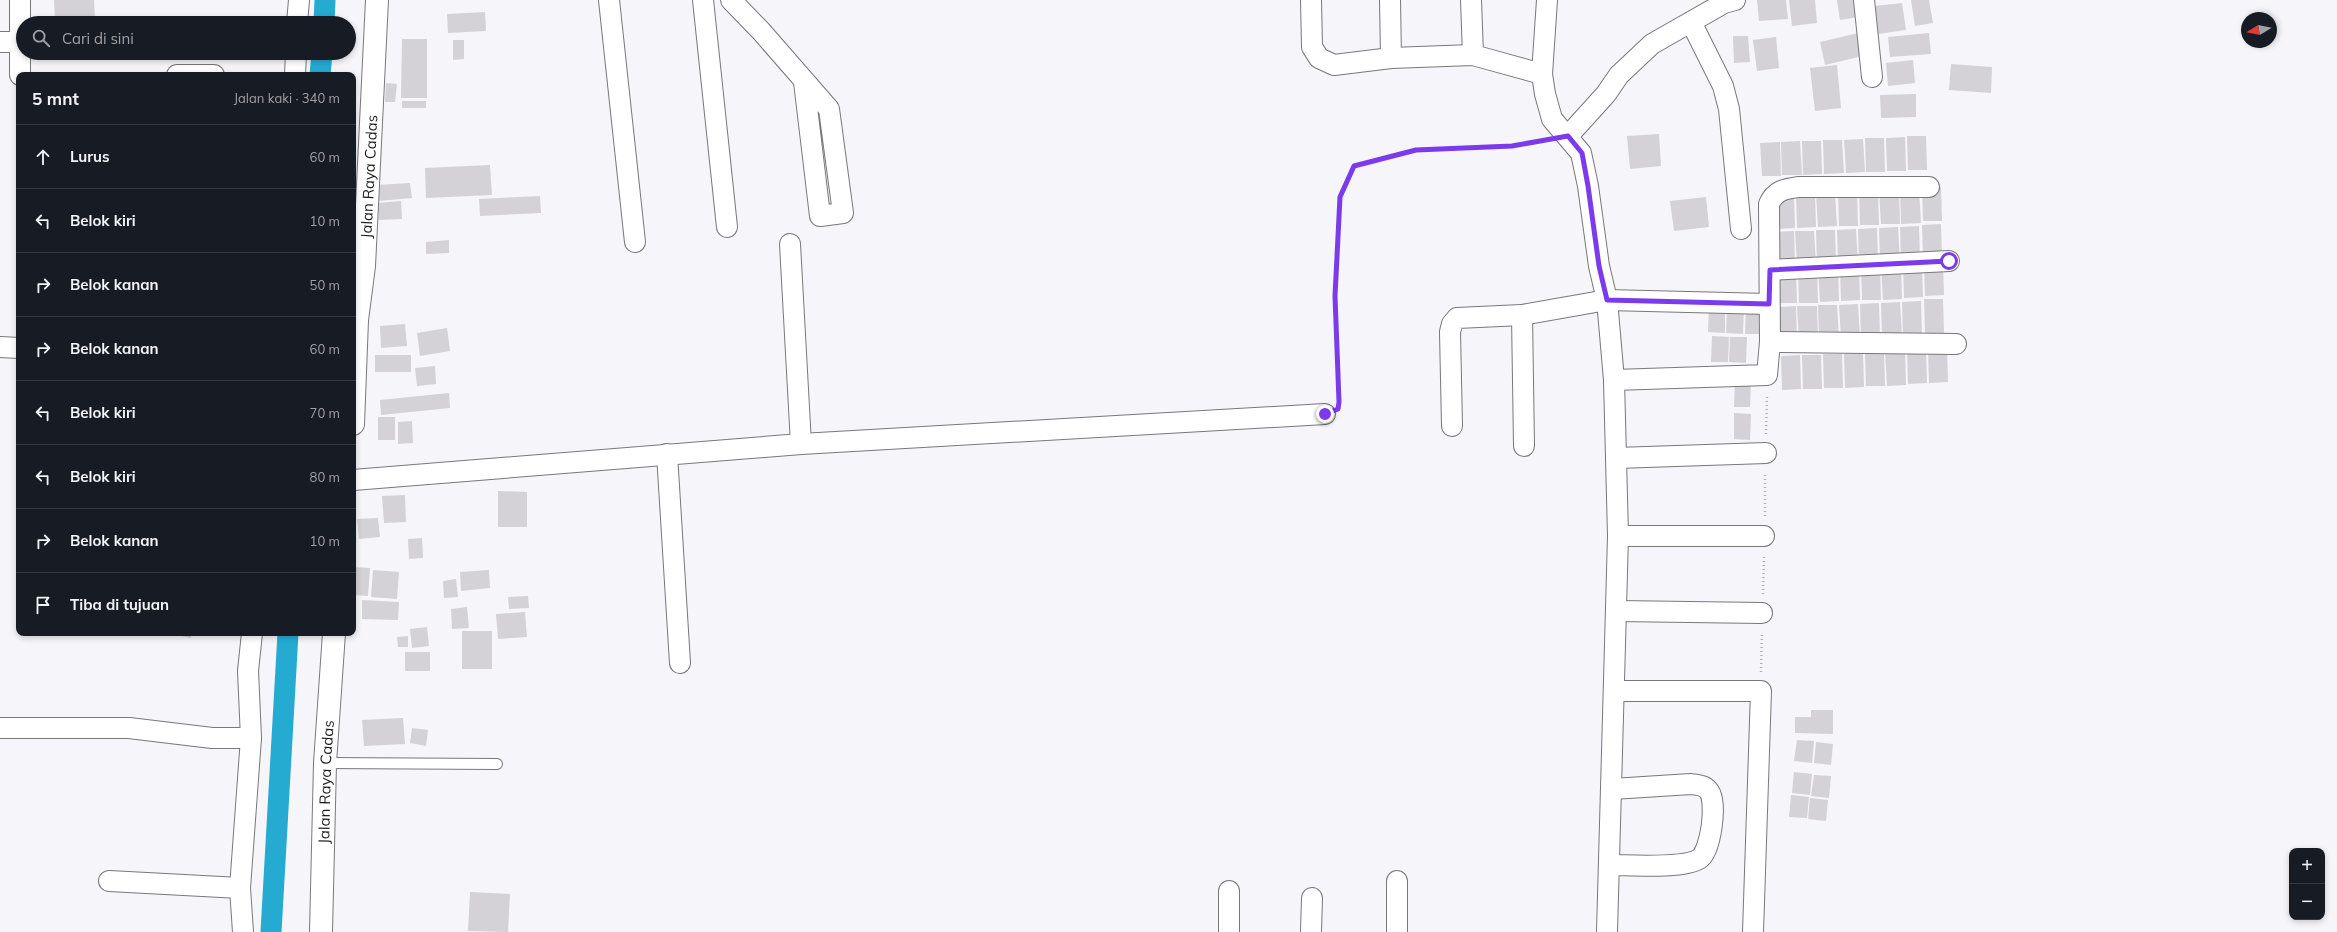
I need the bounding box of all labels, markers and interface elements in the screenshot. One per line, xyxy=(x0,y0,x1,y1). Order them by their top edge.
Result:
north arrow xyxy=(2241,12,2277,48)
search box xyxy=(16,16,356,60)
icon: search xyxy=(30,27,52,49)
text: Cari di sini xyxy=(62,29,134,48)
text: 5 mnt xyxy=(32,88,79,109)
text: Jalan kaki · 340 m xyxy=(234,90,340,106)
street label: Jalan Raya Cadas xyxy=(356,114,381,239)
icon: ahead xyxy=(32,146,54,168)
text: Lurus xyxy=(70,147,110,166)
text: 60 m xyxy=(310,149,340,165)
icon: left xyxy=(32,210,54,232)
text: Belok kiri xyxy=(70,211,136,230)
text: 10 m xyxy=(310,213,340,229)
route start xyxy=(1940,252,1958,270)
icon: right xyxy=(32,274,54,296)
text: Belok kanan xyxy=(70,275,159,294)
text: 50 m xyxy=(310,277,340,293)
icon: right xyxy=(32,338,54,360)
text: Belok kanan xyxy=(70,339,159,358)
text: 60 m xyxy=(310,341,340,357)
icon: left xyxy=(32,402,54,424)
text: Belok kiri xyxy=(70,403,136,422)
text: 70 m xyxy=(310,405,340,421)
route end xyxy=(1316,405,1334,423)
icon: left xyxy=(32,466,54,488)
text: Belok kiri xyxy=(70,467,136,486)
text: 80 m xyxy=(310,469,340,485)
icon: right xyxy=(32,530,54,552)
text: Belok kanan xyxy=(70,531,159,550)
text: 10 m xyxy=(310,533,340,549)
icon: arrive xyxy=(32,594,54,616)
text: Tiba di tujuan xyxy=(70,595,169,614)
street label: Jalan Raya Cadas xyxy=(314,720,337,844)
map controls xyxy=(2289,848,2325,920)
button: + xyxy=(2289,848,2325,884)
button: − xyxy=(2289,884,2325,920)

